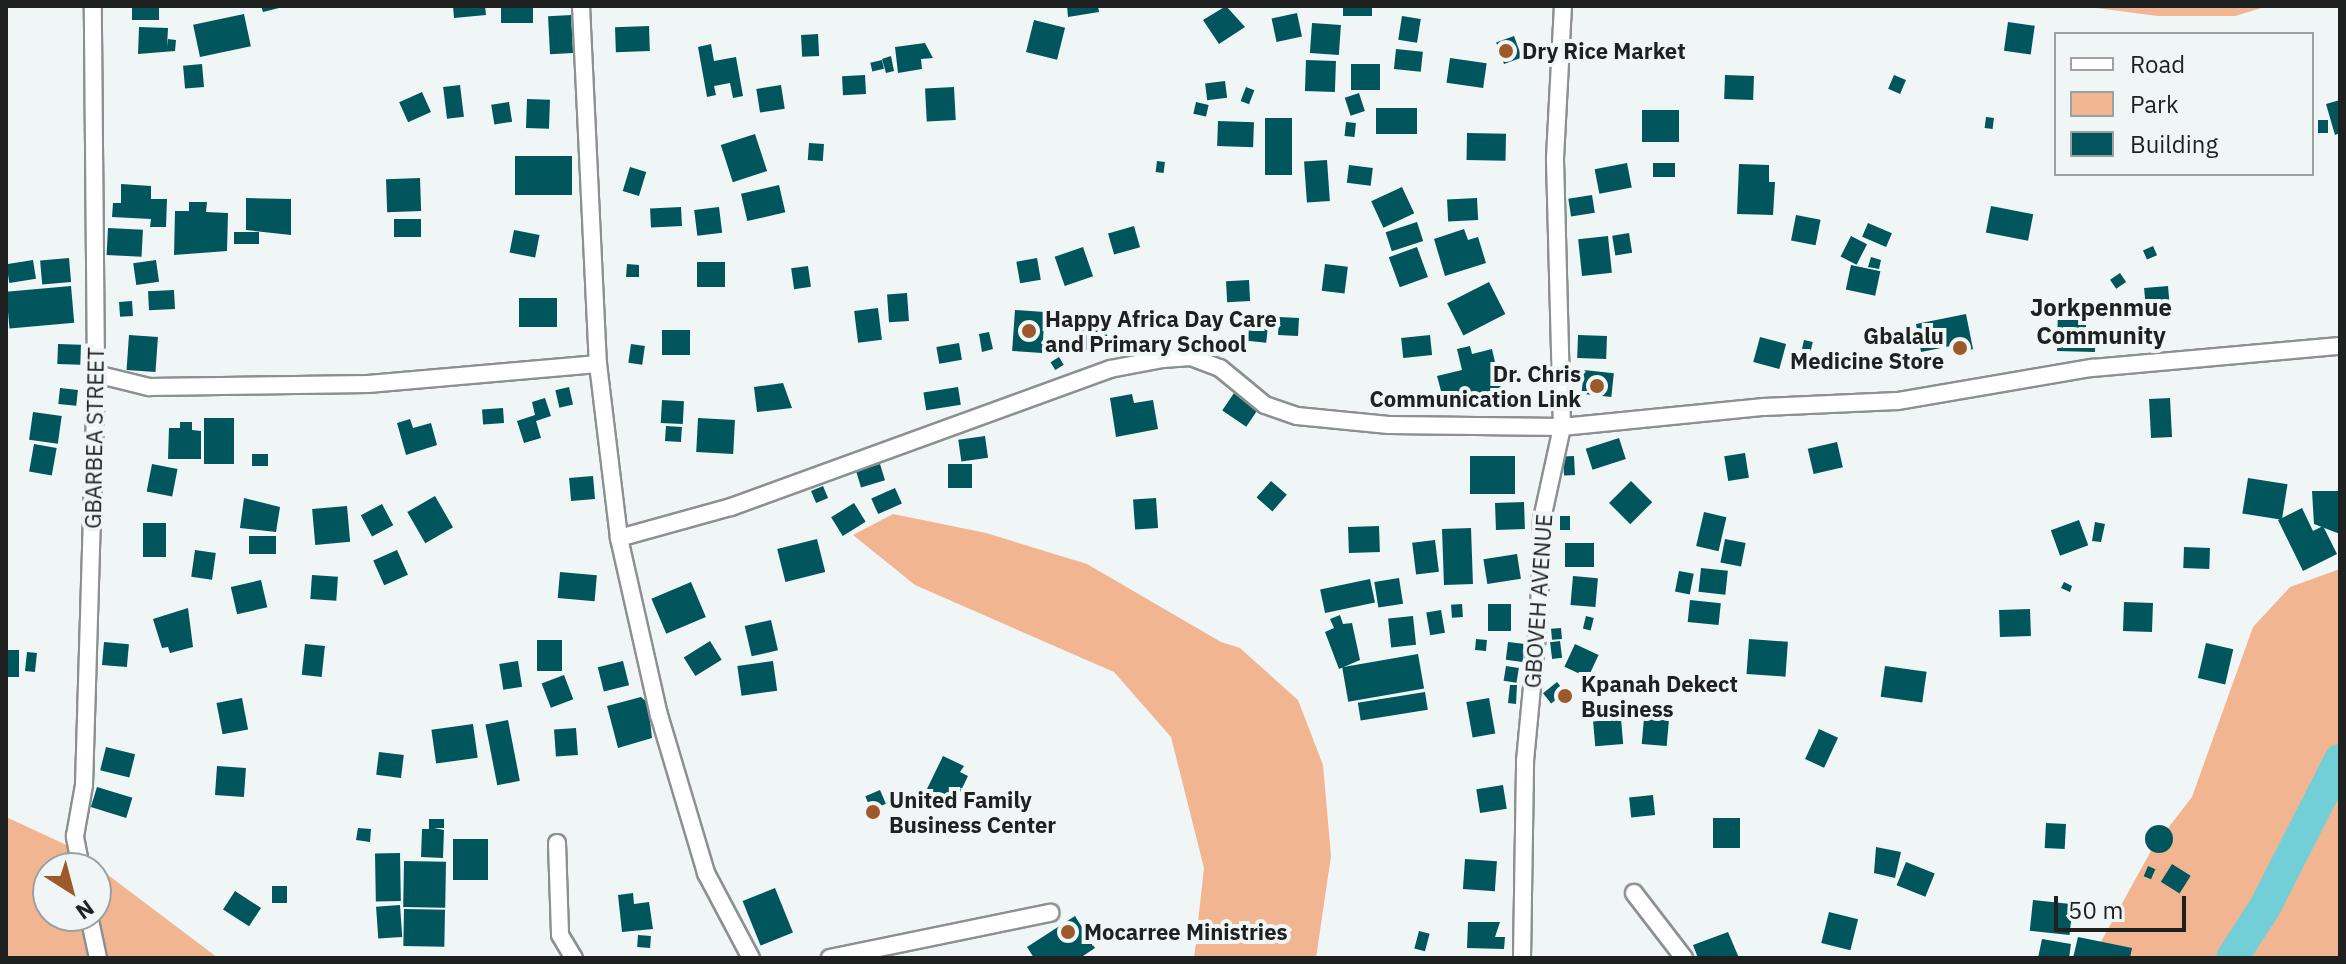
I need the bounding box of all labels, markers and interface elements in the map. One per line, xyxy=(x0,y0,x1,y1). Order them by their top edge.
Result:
legend xyxy=(2054,32,2314,176)
place label: Dry Rice Market xyxy=(1522,38,1686,64)
marker: Dry Rice Market xyxy=(1497,42,1515,60)
text: Road xyxy=(2130,48,2185,80)
text: Park xyxy=(2130,88,2179,120)
text: Building xyxy=(2130,128,2218,160)
district label: Jorkpenmue Community xyxy=(2030,294,2172,350)
place label: Happy Africa Day Care and Primary School xyxy=(1045,305,1277,356)
marker: Happy Africa Day Care and Primary School xyxy=(1020,322,1038,340)
place label: Gbalalu Medicine Store xyxy=(1790,322,1944,374)
marker: Gbalalu Medicine Store xyxy=(1951,339,1969,357)
street label: GBARBEA STREET xyxy=(79,347,109,529)
place label: Dr. Chris Communication Link xyxy=(1369,360,1581,412)
marker: Dr. Chris Communication Link xyxy=(1588,377,1606,395)
street label: GBOVEH AVENUE xyxy=(1519,513,1557,689)
place label: Kpanah Dekect Business xyxy=(1581,670,1738,722)
marker: Kpanah Dekect Business xyxy=(1556,687,1574,705)
place label: United Family Business Center xyxy=(889,786,1056,838)
marker: United Family Business Center xyxy=(864,803,882,821)
north arrow xyxy=(32,852,112,932)
scale bar xyxy=(2058,880,2190,930)
text: N xyxy=(70,894,100,927)
text: 50 m xyxy=(2068,894,2123,926)
place label: Mocarree Ministries xyxy=(1084,919,1288,945)
marker: Mocarree Ministries xyxy=(1059,923,1077,941)

